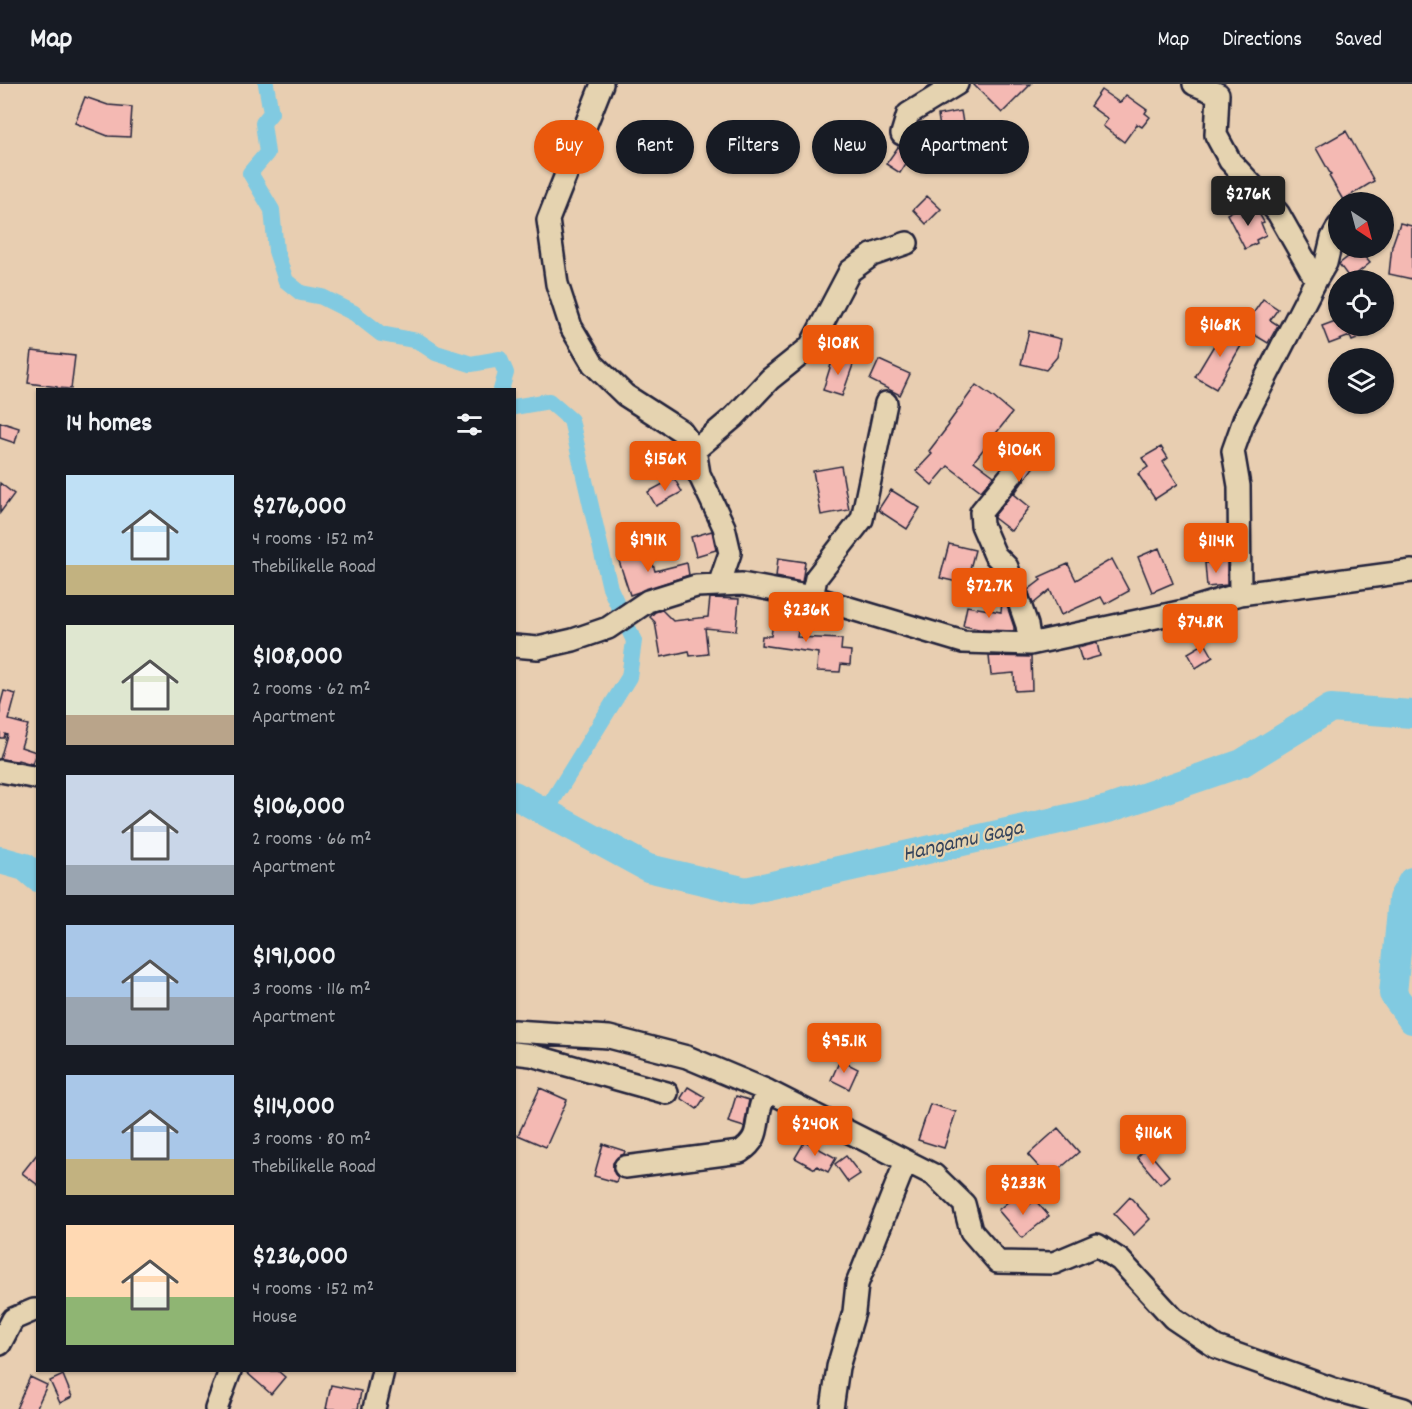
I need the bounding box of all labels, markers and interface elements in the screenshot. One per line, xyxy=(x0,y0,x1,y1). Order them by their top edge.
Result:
text: Map xyxy=(30,21,72,61)
text: Map xyxy=(1158,26,1189,56)
text: Directions xyxy=(1222,26,1302,56)
text: Saved xyxy=(1335,26,1382,56)
chip: Buy xyxy=(534,120,604,174)
chip: Rent xyxy=(616,120,694,174)
chip: Filters xyxy=(706,120,800,174)
chip: New xyxy=(812,120,887,174)
chip: Apartment xyxy=(899,120,1029,174)
pin: $276K xyxy=(1206,176,1290,227)
text: $276K xyxy=(1225,181,1271,209)
north arrow xyxy=(1328,192,1394,258)
map controls xyxy=(1328,192,1394,414)
button: locate xyxy=(1328,270,1394,336)
pin: $168K xyxy=(1178,307,1262,358)
text: $168K xyxy=(1199,312,1241,340)
pin: $108K xyxy=(796,325,880,376)
text: $108K xyxy=(817,330,859,358)
button: layers xyxy=(1328,348,1394,414)
text: 14 homes xyxy=(66,406,152,443)
icon: filters xyxy=(453,408,486,441)
pin: $106K xyxy=(977,432,1061,483)
text: $106K xyxy=(997,437,1041,465)
pin: $156K xyxy=(623,441,707,492)
text: $156K xyxy=(644,446,686,474)
text: $276,000 xyxy=(252,489,347,526)
icon: home xyxy=(114,499,186,571)
pin: $191K xyxy=(606,522,690,573)
pin: $114K xyxy=(1174,523,1258,574)
text: 4 rooms · 152 m² xyxy=(252,526,374,554)
text: $191K xyxy=(629,527,667,555)
text: $114K xyxy=(1198,528,1234,556)
text: Thebilikelle Road xyxy=(252,554,376,582)
pin: $72.7K xyxy=(940,568,1038,619)
text: $72.7K xyxy=(966,573,1012,601)
pin: $236K xyxy=(764,592,848,643)
text: $236K xyxy=(783,597,829,625)
pin: $74.8K xyxy=(1151,604,1249,655)
text: $74.8K xyxy=(1177,609,1223,637)
text: $108,000 xyxy=(252,639,343,676)
icon: home xyxy=(114,649,186,721)
text: 2 rooms · 62 m² xyxy=(252,676,371,704)
text: Apartment xyxy=(252,704,335,732)
text: $106,000 xyxy=(252,789,345,826)
icon: home xyxy=(114,799,186,871)
water label: Hangamu Gaga xyxy=(900,813,1028,871)
text: 2 rooms · 66 m² xyxy=(252,826,372,854)
text: Apartment xyxy=(252,854,335,882)
text: $191,000 xyxy=(252,939,336,976)
icon: home xyxy=(114,949,186,1021)
text: 3 rooms · 116 m² xyxy=(252,976,371,1004)
text: Apartment xyxy=(252,1004,335,1032)
pin: $95.1K xyxy=(795,1023,893,1074)
text: $95.1K xyxy=(821,1028,867,1056)
text: $114,000 xyxy=(252,1089,335,1126)
icon: home xyxy=(114,1099,186,1171)
pin: $240K xyxy=(773,1106,857,1157)
text: $240K xyxy=(791,1111,839,1139)
pin: $116K xyxy=(1111,1115,1195,1166)
text: $116K xyxy=(1134,1120,1172,1148)
text: 3 rooms · 80 m² xyxy=(252,1126,371,1154)
text: Thebilikelle Road xyxy=(252,1154,376,1182)
pin: $233K xyxy=(981,1165,1065,1216)
text: $233K xyxy=(1000,1170,1046,1198)
text: $236,000 xyxy=(252,1239,348,1276)
icon: home xyxy=(114,1249,186,1321)
text: 4 rooms · 152 m² xyxy=(252,1276,374,1304)
text: House xyxy=(252,1304,297,1332)

